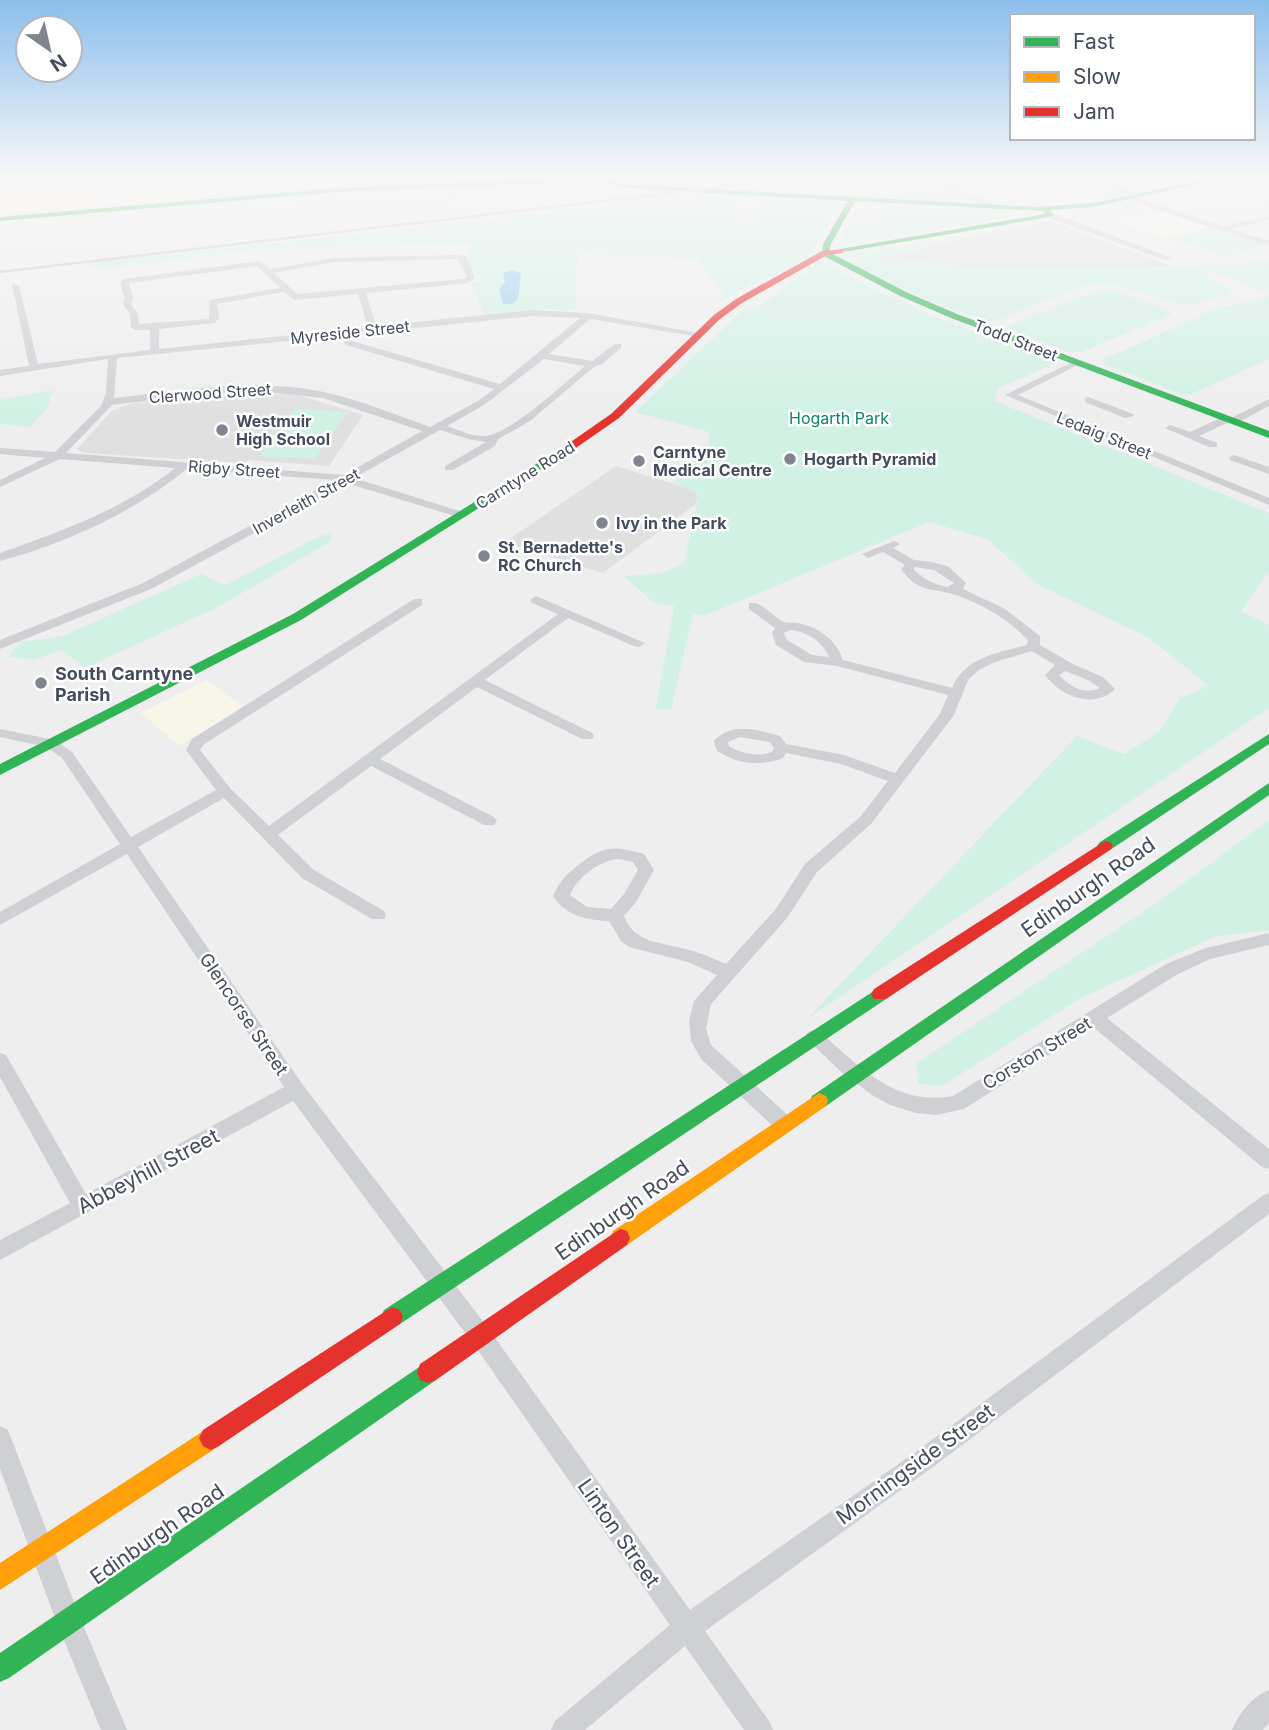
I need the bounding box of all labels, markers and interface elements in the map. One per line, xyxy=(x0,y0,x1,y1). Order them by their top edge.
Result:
north arrow xyxy=(14,14,84,84)
legend xyxy=(1010,14,1255,140)
text: Fast xyxy=(1073,29,1115,54)
text: N xyxy=(46,49,71,76)
text: Slow xyxy=(1073,64,1121,89)
text: Jam xyxy=(1073,99,1115,124)
street label: Todd Street xyxy=(971,315,1061,365)
street label: Myreside Street xyxy=(289,316,411,348)
street label: Clerwood Street xyxy=(148,379,272,407)
street label: Ledaig Street xyxy=(1054,407,1154,463)
park label: Hogarth Park xyxy=(789,408,889,428)
place label: Westmuir High School xyxy=(236,411,330,449)
marker: Westmuir High School xyxy=(214,422,230,438)
street label: Carntyne Road xyxy=(472,437,578,513)
place label: Carntyne Medical Centre xyxy=(653,442,772,480)
place label: Hogarth Pyramid xyxy=(804,449,936,469)
marker: Hogarth Pyramid xyxy=(782,451,798,467)
marker: Carntyne Medical Centre xyxy=(631,453,647,469)
street label: Rigby Street xyxy=(187,456,281,482)
street label: Inverleith Street xyxy=(249,463,363,539)
place label: Ivy in the Park xyxy=(616,513,727,533)
marker: Ivy in the Park xyxy=(594,515,610,531)
place label: St. Bernadette's RC Church xyxy=(498,537,623,575)
marker: St. Bernadette's RC Church xyxy=(476,548,492,564)
place label: South Carntyne Parish xyxy=(55,663,194,705)
marker: South Carntyne Parish xyxy=(33,675,49,691)
street label: Edinburgh Road xyxy=(1016,832,1160,942)
street label: Glencorse Street xyxy=(195,949,293,1079)
street label: Corston Street xyxy=(979,1012,1095,1094)
street label: Abbeyhill Street xyxy=(73,1123,223,1219)
street label: Edinburgh Road xyxy=(550,1155,694,1265)
street label: Morningside Street xyxy=(831,1398,999,1530)
street label: Linton Street xyxy=(573,1474,666,1592)
street label: Edinburgh Road xyxy=(85,1479,229,1589)

